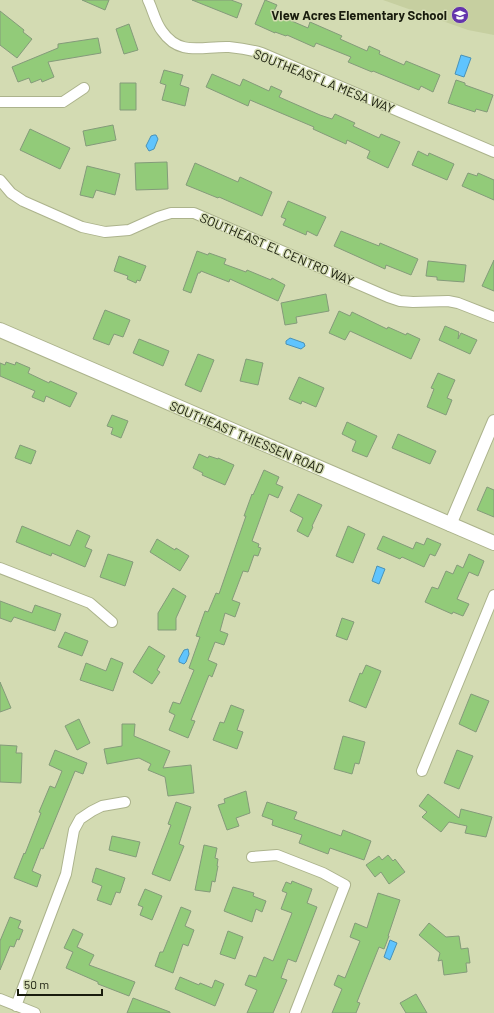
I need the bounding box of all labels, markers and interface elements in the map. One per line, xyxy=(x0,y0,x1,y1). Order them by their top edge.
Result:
school or university icon: View Acres Elementary School xyxy=(450,5,470,25)
place label: View Acres Elementary School xyxy=(271,7,447,23)
street label: SOUTHEAST LA MESA WAY xyxy=(251,45,397,117)
street label: SOUTHEAST EL CENTRO WAY xyxy=(198,209,356,289)
street label: SOUTHEAST THIESSEN ROAD xyxy=(167,397,327,477)
scale bar xyxy=(18,971,102,997)
text: 50 m xyxy=(24,977,49,991)

